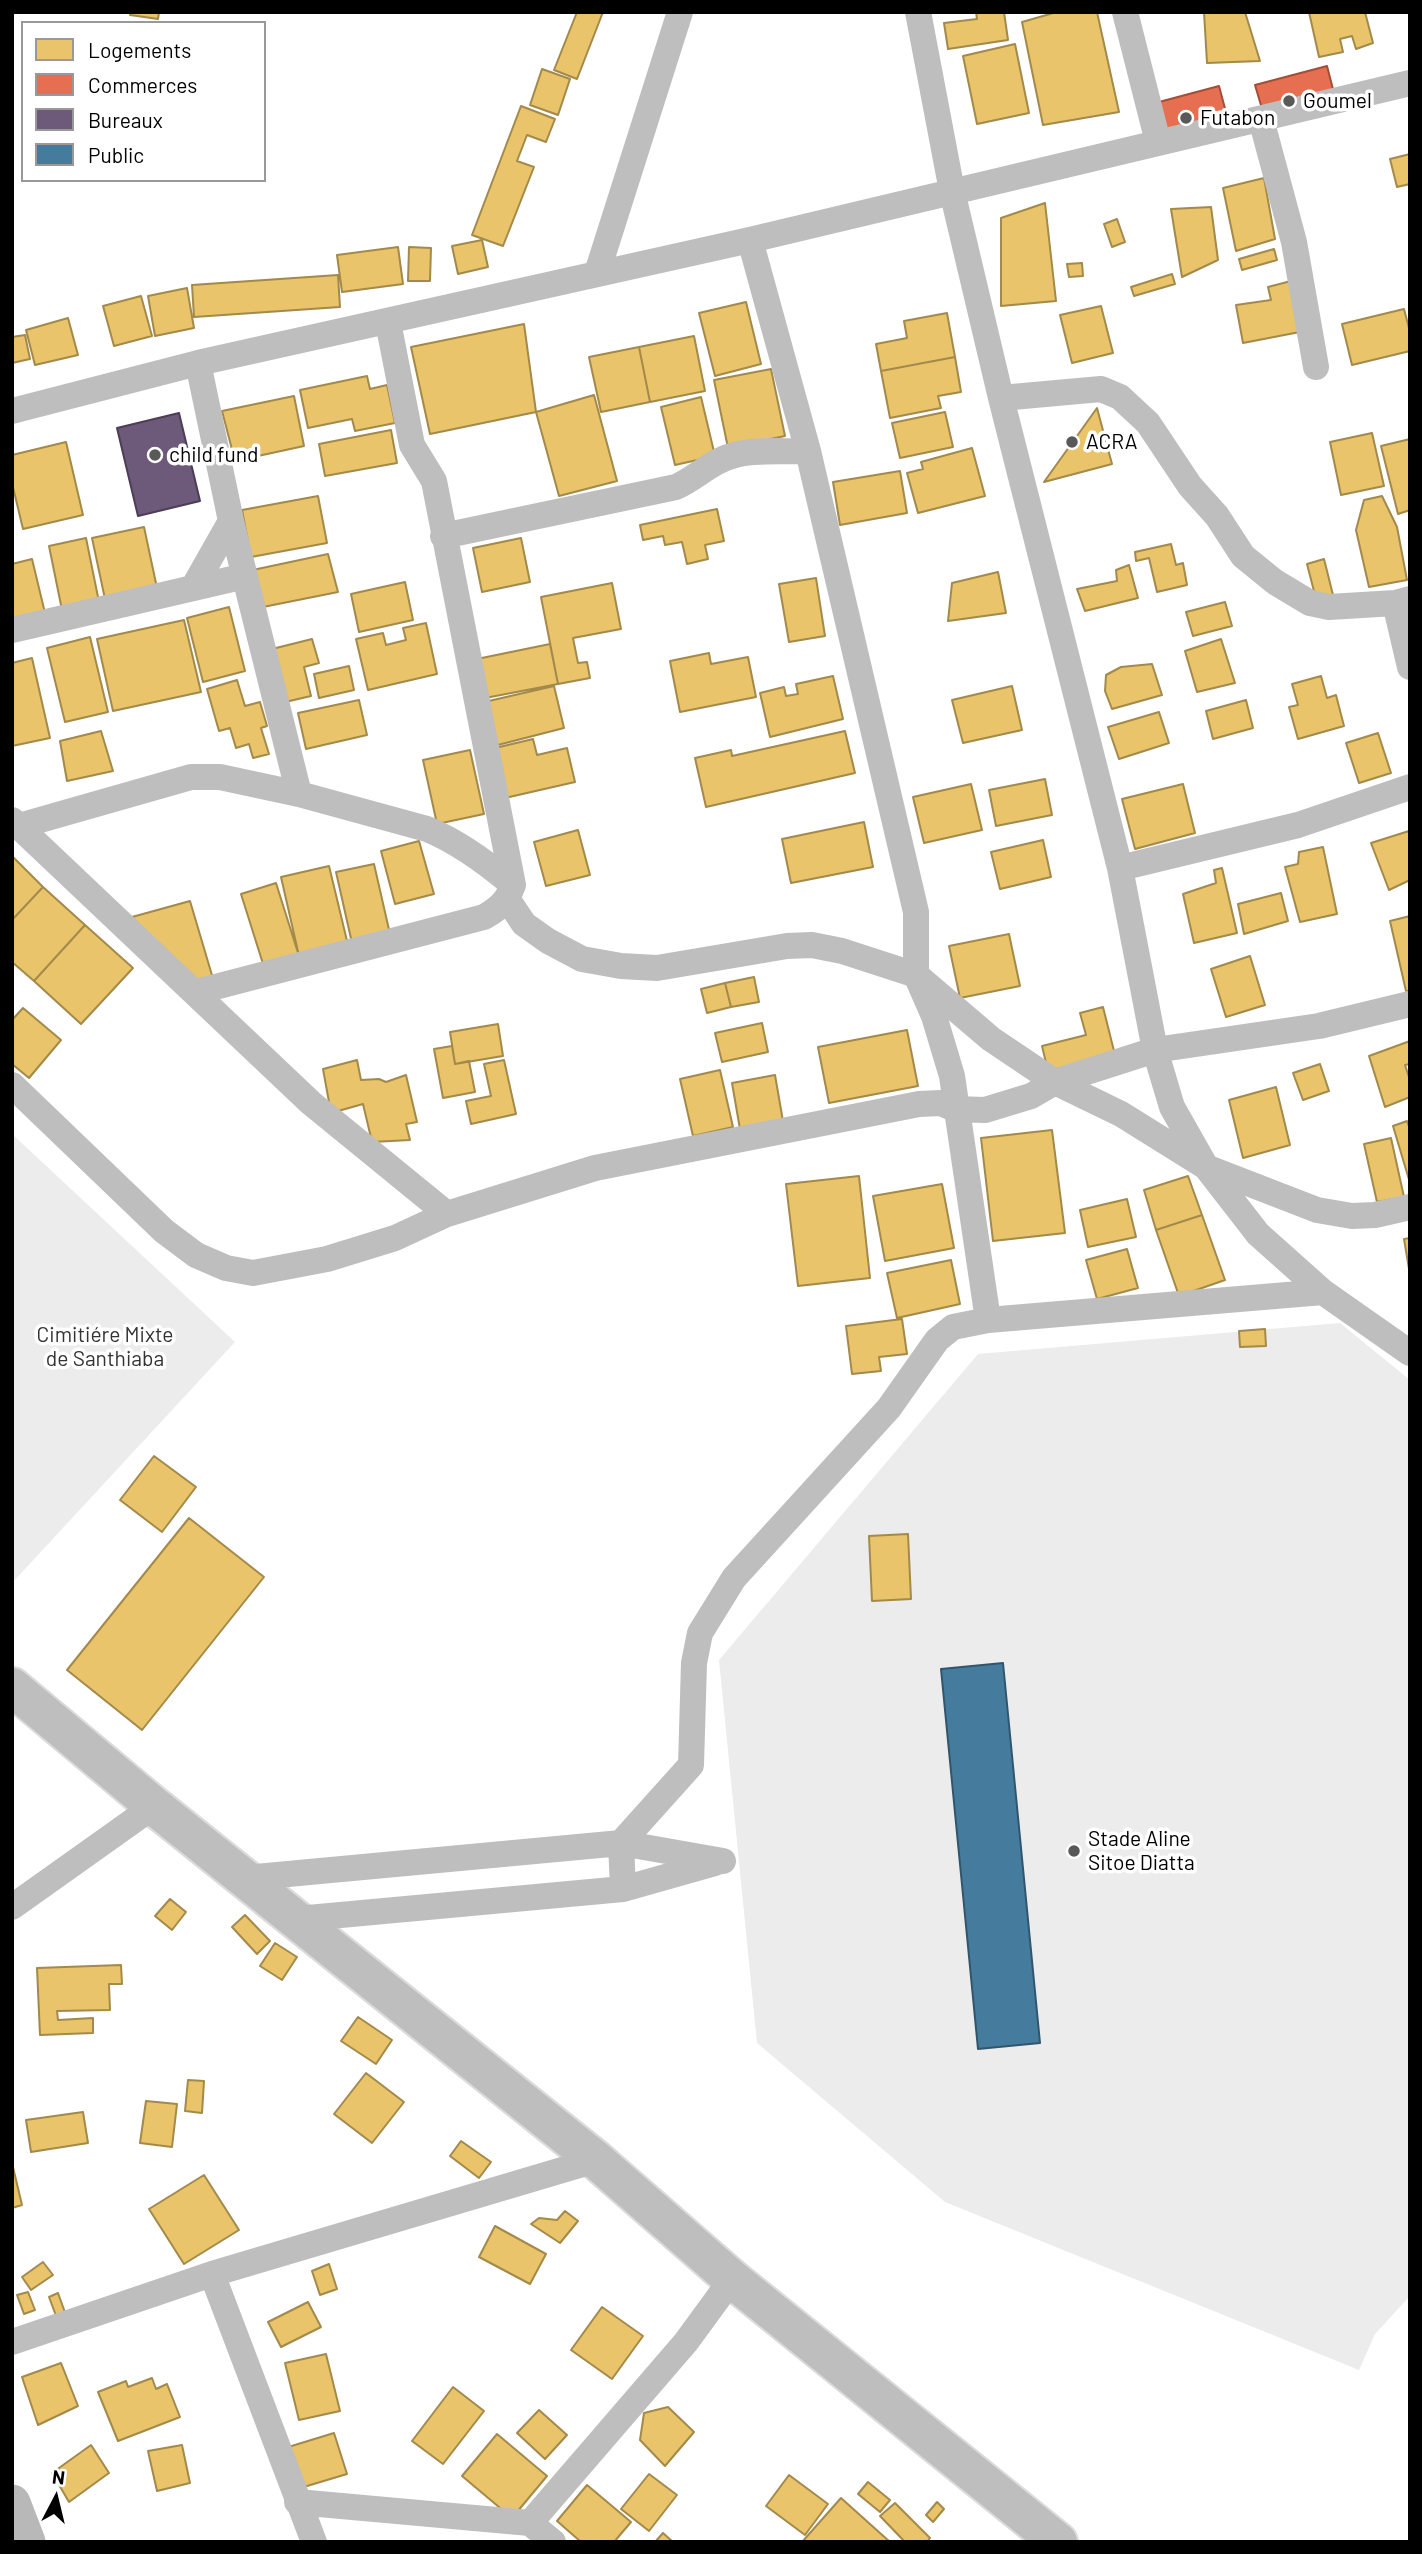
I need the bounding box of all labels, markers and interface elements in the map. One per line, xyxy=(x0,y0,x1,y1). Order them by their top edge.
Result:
legend xyxy=(21,21,266,182)
text: Logements xyxy=(88,37,191,62)
text: Commerces xyxy=(88,72,197,97)
place label: Goumel xyxy=(1303,88,1372,114)
marker: Goumel xyxy=(1281,93,1297,109)
place label: Futabon xyxy=(1200,105,1275,131)
text: Bureaux xyxy=(88,107,163,132)
marker: Futabon xyxy=(1178,110,1194,126)
text: Public xyxy=(88,142,144,167)
place label: ACRA xyxy=(1086,429,1138,455)
marker: ACRA xyxy=(1064,434,1080,450)
place label: child fund xyxy=(169,442,258,468)
marker: child fund xyxy=(147,447,163,463)
park label: Cimitiére Mixte de Santhiaba xyxy=(37,1322,173,1372)
place label: Stade Aline Sitoe Diatta xyxy=(1088,1826,1195,1876)
marker: Stade Aline Sitoe Diatta xyxy=(1066,1843,1082,1859)
north arrow xyxy=(21,2463,91,2533)
text: N xyxy=(51,2464,66,2489)

